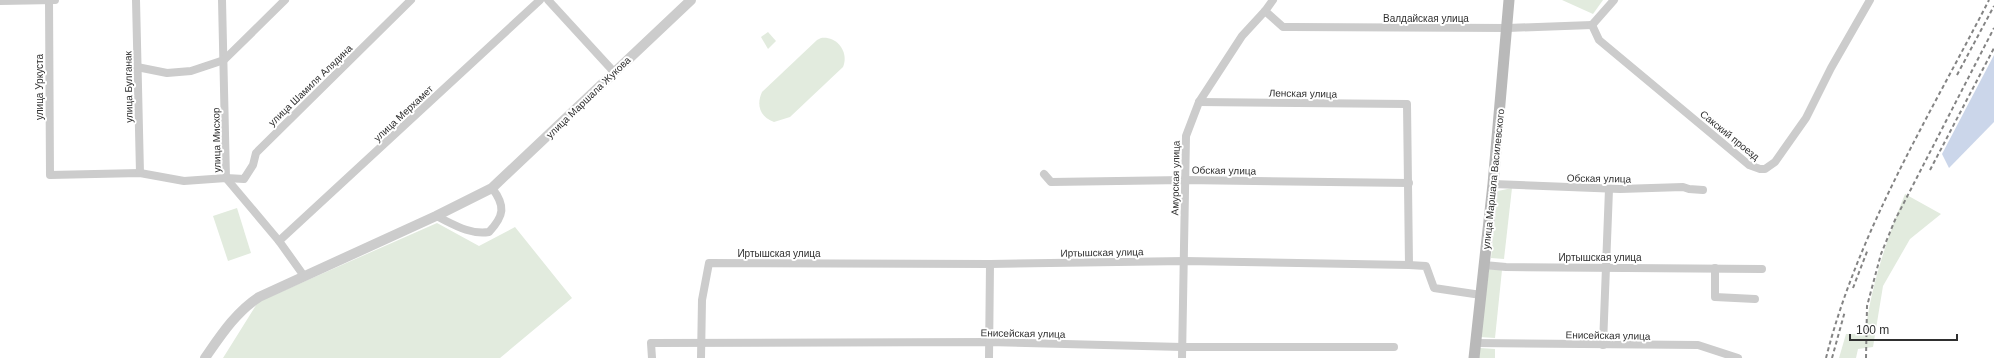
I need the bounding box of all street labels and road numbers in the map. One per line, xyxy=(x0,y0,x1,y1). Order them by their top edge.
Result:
street label: Валдайская улица xyxy=(1383,13,1469,24)
street label: улица Шамиля Алядина xyxy=(266,42,355,128)
street label: улица Булганак xyxy=(122,50,135,123)
street label: улица Уркуста xyxy=(34,53,45,120)
street label: улица Маршала Жукова xyxy=(544,54,633,140)
street label: улица Мерхамет xyxy=(371,83,436,144)
street label: Ленская улица xyxy=(1269,87,1338,100)
street label: улица Мисхор xyxy=(210,107,223,173)
street label: улица Маршала Василевского xyxy=(1481,108,1506,250)
street label: Сакский проезд xyxy=(1698,108,1762,163)
street label: Амурская улица xyxy=(1169,140,1182,216)
street label: Обская улица xyxy=(1192,164,1257,177)
street label: Обская улица xyxy=(1567,172,1632,185)
street label: Иртышская улица xyxy=(1060,246,1144,259)
street label: Иртышская улица xyxy=(737,248,821,259)
street label: Иртышская улица xyxy=(1558,252,1642,263)
street label: Енисейская улица xyxy=(981,327,1066,340)
street label: Енисейская улица xyxy=(1566,329,1651,342)

